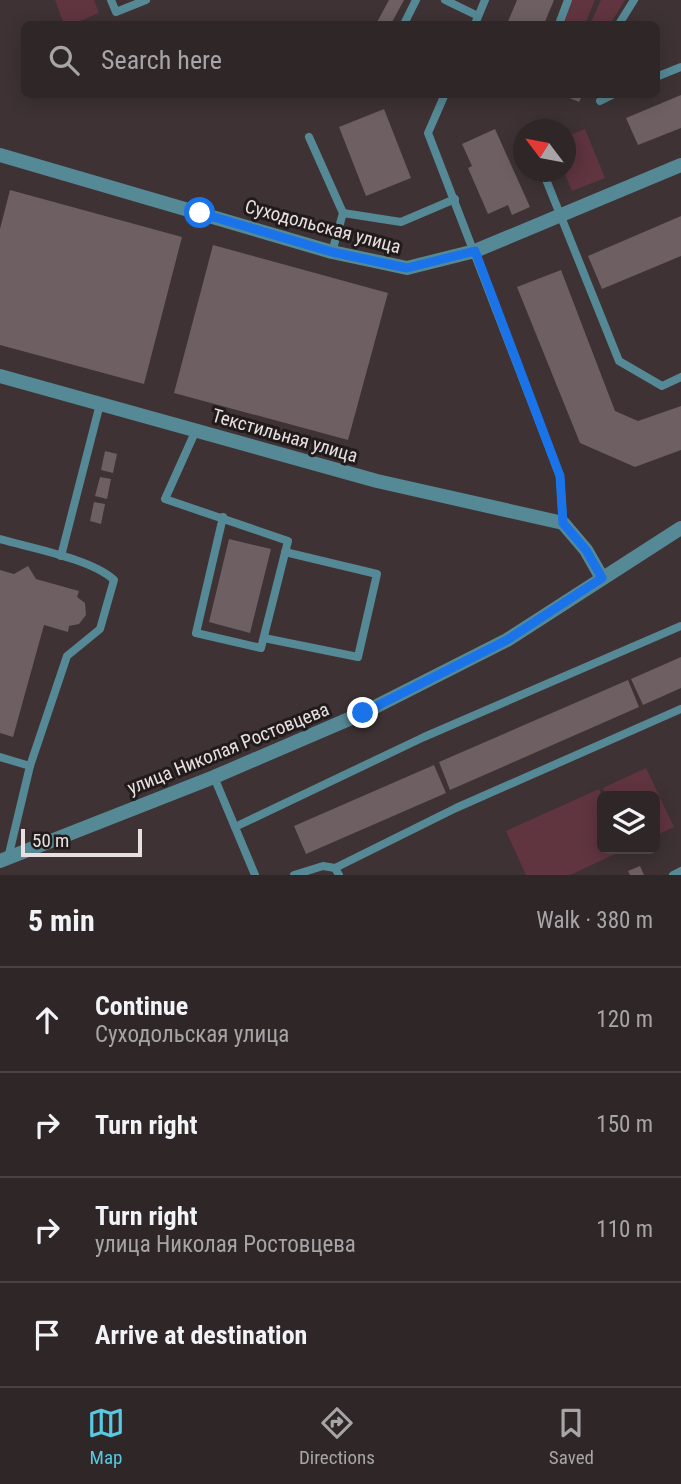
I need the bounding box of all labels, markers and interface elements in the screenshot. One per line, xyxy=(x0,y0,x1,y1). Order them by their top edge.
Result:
search box xyxy=(21,21,660,98)
icon: search xyxy=(45,41,83,79)
text: Search here xyxy=(101,45,222,75)
north arrow xyxy=(513,119,576,182)
street label: Суходольская улица xyxy=(242,195,403,258)
route start xyxy=(184,197,215,228)
street label: Текстильная улица xyxy=(209,404,360,467)
street label: улица Николая Ростовцева xyxy=(124,697,332,799)
route end xyxy=(347,697,378,728)
map controls xyxy=(597,791,660,854)
button: layers xyxy=(597,791,660,854)
scale bar xyxy=(21,826,142,858)
text: 50 m xyxy=(32,829,69,852)
text: 5 min xyxy=(28,903,95,938)
text: Walk · 380 m xyxy=(536,907,653,934)
text: Continue xyxy=(95,991,188,1021)
icon: ahead xyxy=(28,1001,66,1039)
text: 120 m xyxy=(596,1006,653,1033)
text: Суходольская улица xyxy=(95,1021,289,1048)
icon: right xyxy=(28,1106,66,1144)
text: Turn right xyxy=(95,1110,197,1140)
text: 150 m xyxy=(596,1111,653,1138)
text: Turn right xyxy=(95,1201,197,1231)
icon: right xyxy=(28,1211,66,1249)
text: 110 m xyxy=(596,1216,653,1243)
text: улица Николая Ростовцева xyxy=(95,1231,356,1258)
icon: arrive xyxy=(28,1316,66,1354)
text: Arrive at destination xyxy=(95,1320,307,1350)
tab: Map xyxy=(87,1404,125,1469)
tab: Directions xyxy=(299,1404,375,1469)
tab: Saved xyxy=(549,1404,594,1469)

